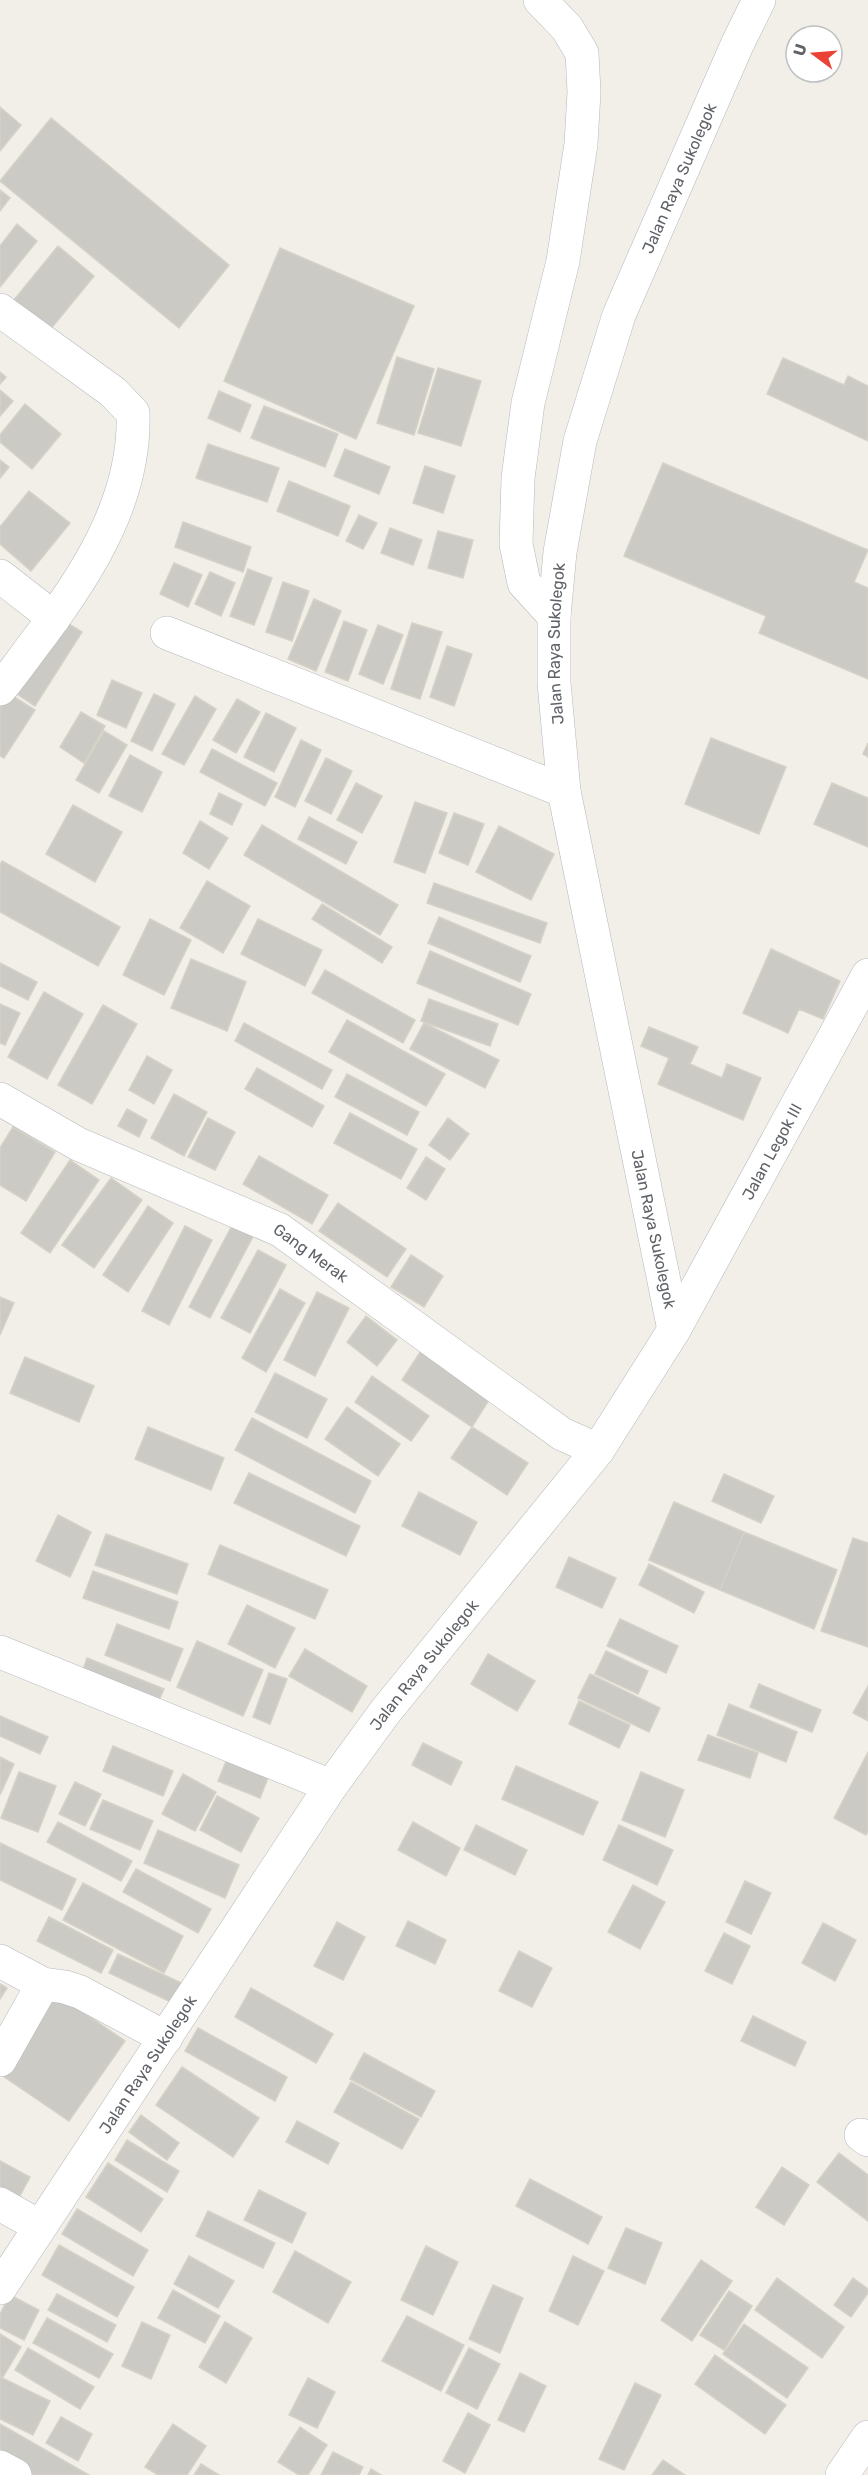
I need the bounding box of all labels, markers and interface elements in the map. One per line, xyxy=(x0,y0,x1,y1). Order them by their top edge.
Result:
north arrow xyxy=(784,24,844,84)
text: U xyxy=(789,42,811,58)
street label: Jalan Raya Sukolegok xyxy=(638,99,721,256)
street label: Jalan Raya Sukolegok xyxy=(545,561,569,725)
street label: Jalan Legok III xyxy=(738,1100,806,1203)
street label: Jalan Raya Sukolegok xyxy=(627,1148,680,1311)
street label: Gang Merak xyxy=(270,1220,353,1287)
street label: Jalan Raya Sukolegok xyxy=(366,1595,483,1734)
street label: Jalan Raya Sukolegok xyxy=(95,1991,201,2137)

